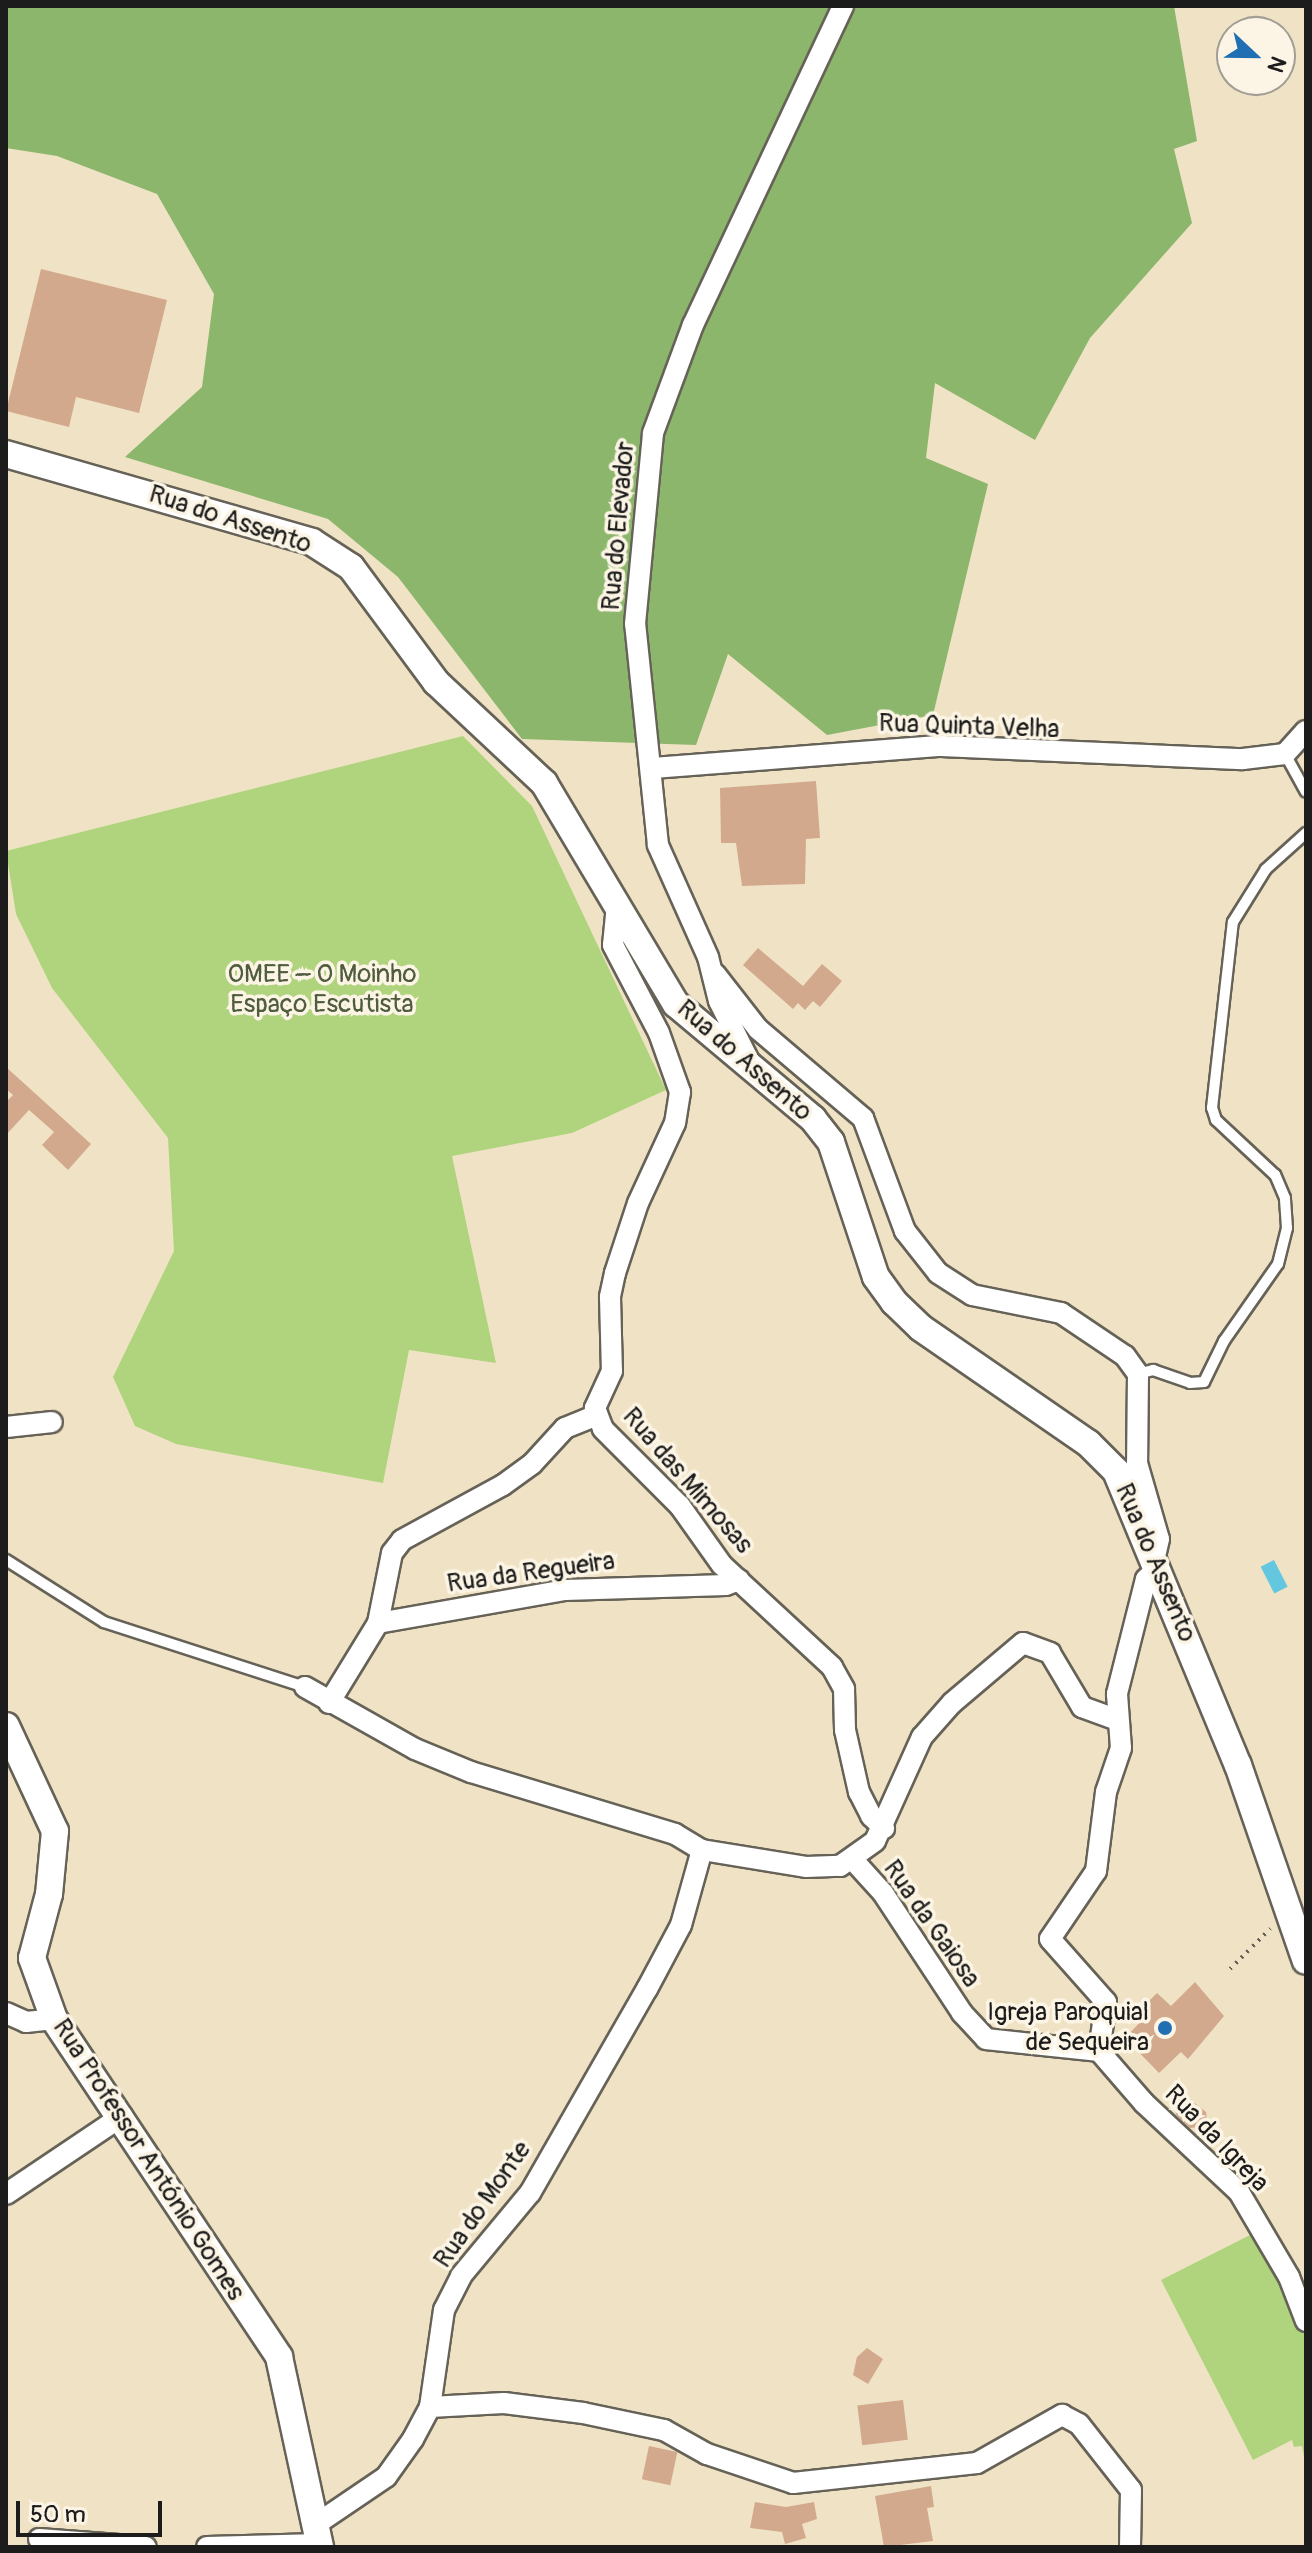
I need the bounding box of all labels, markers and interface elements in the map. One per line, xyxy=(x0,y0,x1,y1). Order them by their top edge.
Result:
north arrow xyxy=(1216,16,1296,96)
text: N xyxy=(1261,52,1292,76)
street label: Rua do Elevador xyxy=(596,440,642,612)
street label: Rua do Assento xyxy=(145,479,315,561)
street label: Rua Quinta Velha xyxy=(878,708,1060,746)
park label: OMEE – O Moinho Espaço Escutista xyxy=(228,959,416,1020)
street label: Rua do Assento xyxy=(670,994,818,1128)
street label: Rua das Mimosas xyxy=(615,1402,759,1560)
street label: Rua do Assento xyxy=(1108,1479,1202,1647)
street label: Rua da Regueira xyxy=(445,1546,617,1600)
street label: Rua da Gaiosa xyxy=(876,1854,986,1994)
place label: Igreja Paroquial de Sequeira xyxy=(987,1997,1149,2058)
street label: Rua Professor António Gomes xyxy=(45,2013,251,2307)
marker: Igreja Paroquial de Sequeira xyxy=(1156,2019,1174,2037)
street label: Rua da Igreja xyxy=(1157,2079,1275,2199)
street label: Rua do Monte xyxy=(428,2135,538,2275)
scale bar xyxy=(20,2485,166,2535)
text: 50 m xyxy=(30,2500,86,2529)

